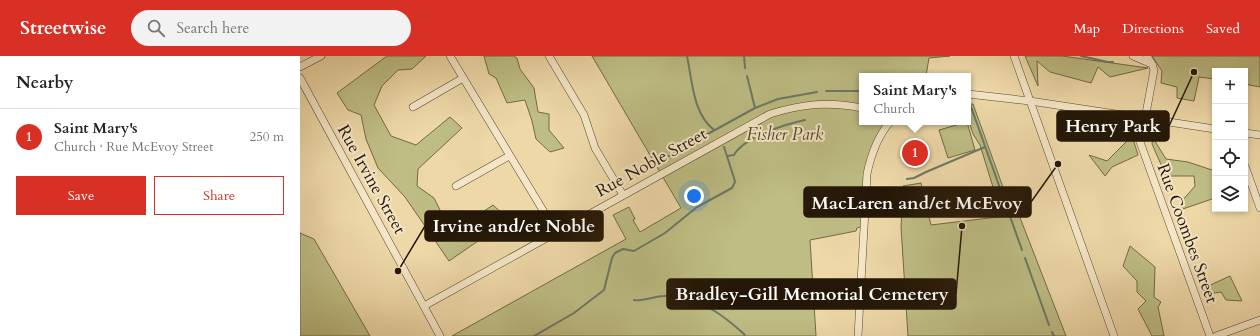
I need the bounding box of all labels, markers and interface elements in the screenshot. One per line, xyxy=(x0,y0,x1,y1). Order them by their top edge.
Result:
search box xyxy=(131,10,411,46)
text: Streetwise xyxy=(20,15,107,41)
icon: search xyxy=(145,17,167,39)
text: Search here xyxy=(177,18,249,38)
text: Map xyxy=(1074,19,1100,38)
text: Directions xyxy=(1122,19,1184,38)
text: Saved xyxy=(1206,19,1240,38)
map controls xyxy=(1212,68,1248,212)
button: + xyxy=(1212,68,1248,104)
text: Nearby xyxy=(16,71,73,94)
popup xyxy=(859,73,971,125)
text: Saint Mary's xyxy=(873,80,957,100)
text: Church xyxy=(873,100,915,118)
button: − xyxy=(1212,104,1248,140)
callout: Henry Park xyxy=(1057,111,1169,141)
text: Henry Park xyxy=(1065,114,1162,139)
text: Saint Mary's xyxy=(54,118,138,138)
street label: Rue Irvine Street xyxy=(332,120,411,239)
street label: Rue Noble Street xyxy=(592,122,711,202)
park label: Fisher Park xyxy=(746,123,824,146)
text: 1 xyxy=(26,128,32,146)
text: 250 m xyxy=(250,128,284,146)
text: Church · Rue McEvoy Street xyxy=(54,138,213,156)
pin: 1 xyxy=(902,138,928,168)
button: locate xyxy=(1212,140,1248,176)
street label: Rue Coombes Street xyxy=(1152,160,1224,307)
button: Save xyxy=(16,176,146,215)
button: Share xyxy=(154,176,284,215)
button: layers xyxy=(1212,176,1248,212)
your location xyxy=(684,186,704,206)
callout: MacLaren and/et McEvoy xyxy=(804,187,1031,217)
text: MacLaren and/et McEvoy xyxy=(812,191,1023,216)
callout: Irvine and/et Noble xyxy=(425,211,603,241)
text: Irvine and/et Noble xyxy=(433,214,595,239)
callout: Bradley-Gill Memorial Cemetery xyxy=(667,279,956,309)
text: Bradley-Gill Memorial Cemetery xyxy=(675,282,950,307)

